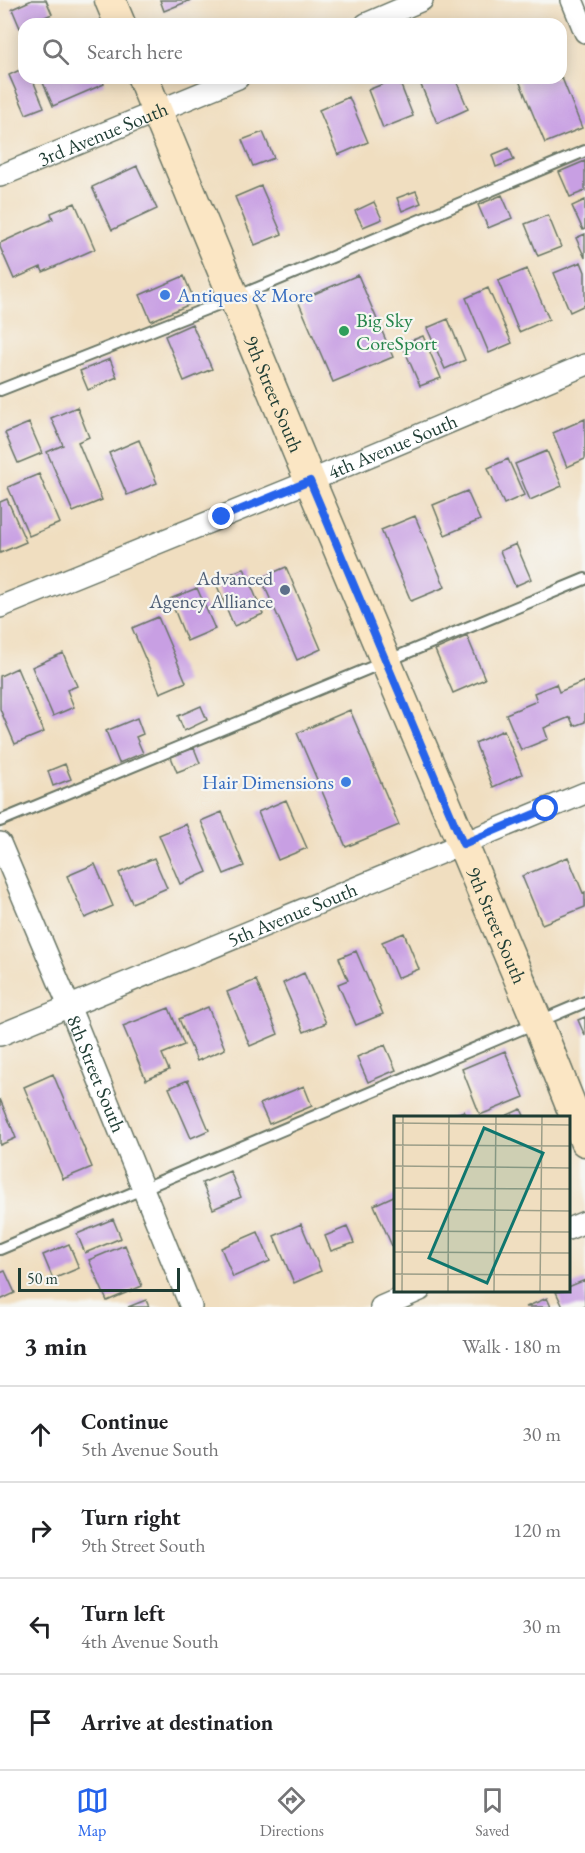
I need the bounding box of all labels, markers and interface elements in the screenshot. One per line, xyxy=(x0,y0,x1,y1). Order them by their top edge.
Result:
search box xyxy=(18,18,567,84)
icon: search xyxy=(39,35,72,68)
text: Search here xyxy=(87,37,182,66)
street label: 3rd Avenue South xyxy=(34,95,172,172)
place label: Antiques & More xyxy=(176,282,313,308)
marker: Antiques & More xyxy=(158,288,172,302)
place label: Big Sky CoreSport xyxy=(356,307,438,356)
marker: Big Sky CoreSport xyxy=(337,324,351,338)
street label: 9th Street South xyxy=(238,331,310,456)
street label: 4th Avenue South xyxy=(324,407,461,485)
route end xyxy=(208,503,234,529)
place label: Advanced Agency Alliance xyxy=(148,565,274,614)
marker: Advanced Agency Alliance xyxy=(278,583,292,597)
place label: Hair Dimensions xyxy=(202,769,334,795)
marker: Hair Dimensions xyxy=(339,775,353,789)
route start xyxy=(532,795,558,821)
street label: 9th Street South xyxy=(461,863,533,988)
street label: 5th Avenue South xyxy=(223,876,361,953)
street label: 8th Street South xyxy=(61,1011,132,1136)
inset map xyxy=(394,1116,570,1292)
scale bar xyxy=(18,1265,180,1292)
text: 50 m xyxy=(27,1268,58,1289)
text: 3 min xyxy=(24,1329,87,1363)
text: Walk · 180 m xyxy=(462,1333,561,1359)
text: Continue xyxy=(81,1407,168,1436)
icon: ahead xyxy=(24,1418,57,1451)
text: 30 m xyxy=(522,1421,561,1447)
text: 5th Avenue South xyxy=(81,1436,219,1462)
text: Turn right xyxy=(81,1503,180,1532)
icon: right xyxy=(24,1514,57,1547)
text: 120 m xyxy=(513,1517,561,1543)
text: 9th Street South xyxy=(81,1532,205,1558)
text: Turn left xyxy=(81,1599,165,1628)
icon: left xyxy=(24,1610,57,1643)
text: 30 m xyxy=(522,1613,561,1639)
text: 4th Avenue South xyxy=(81,1628,219,1654)
icon: arrive xyxy=(24,1706,57,1739)
text: Arrive at destination xyxy=(81,1708,273,1737)
tab: Map xyxy=(76,1784,109,1841)
tab: Directions xyxy=(260,1784,324,1841)
tab: Saved xyxy=(475,1784,509,1841)

